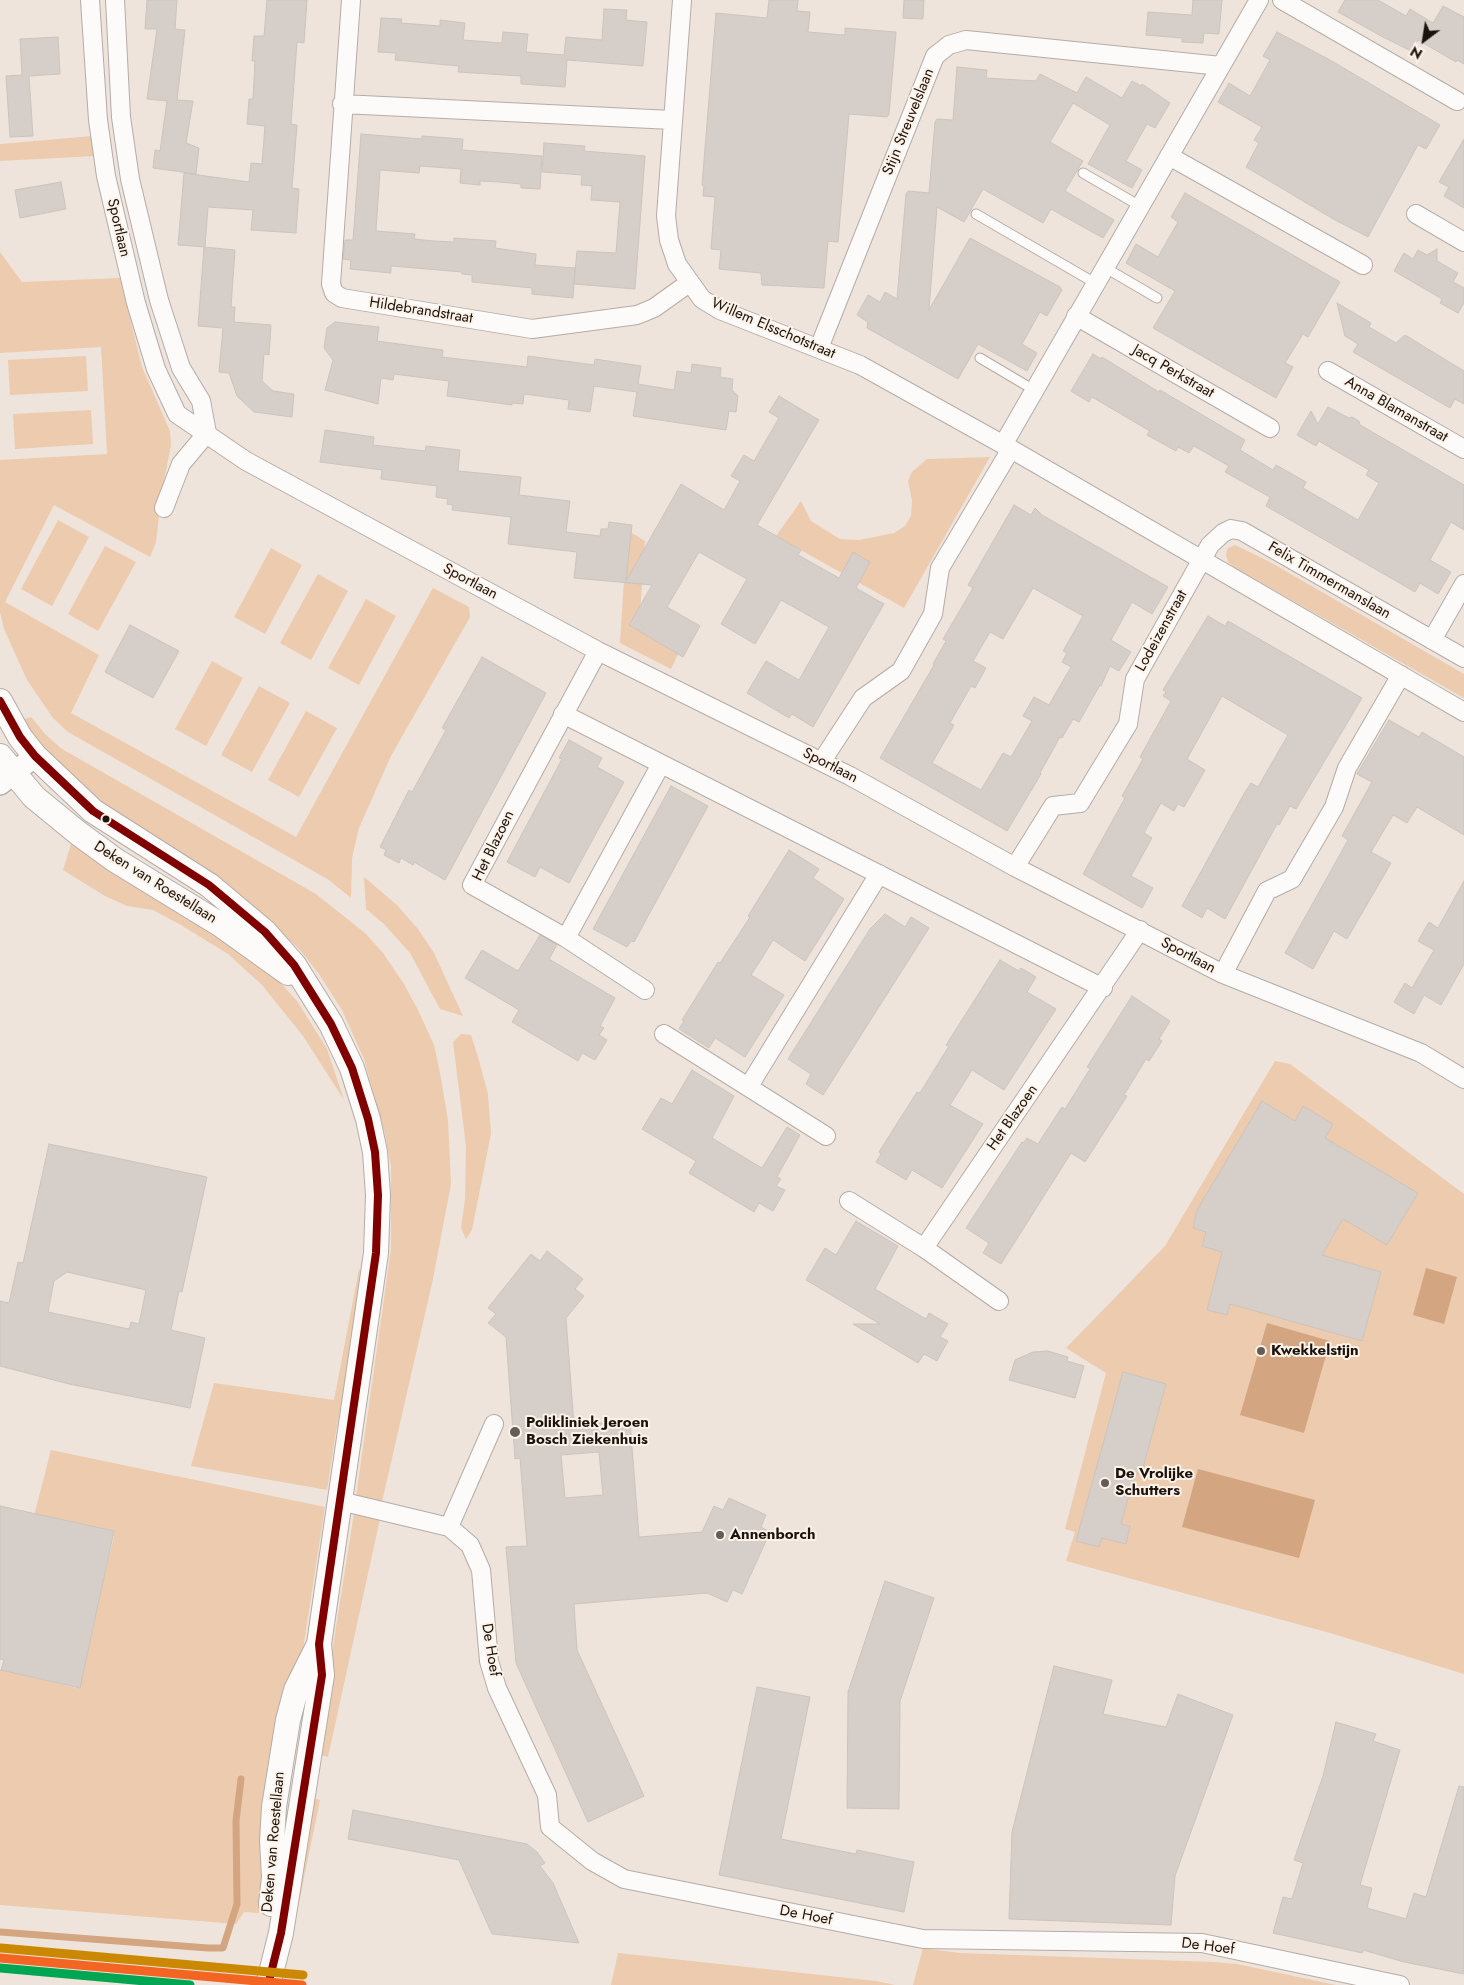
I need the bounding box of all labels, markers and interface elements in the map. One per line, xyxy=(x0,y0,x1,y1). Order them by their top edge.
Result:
north arrow xyxy=(1399,15,1449,65)
text: N xyxy=(1406,41,1426,64)
street label: Stijn Streuvelslaan xyxy=(879,66,939,178)
street label: Sportlaan xyxy=(103,197,133,259)
street label: Hildebrandstraat xyxy=(368,294,474,328)
street label: Willem Elsschotstraat xyxy=(708,295,838,363)
street label: Jacq Perkstraat xyxy=(1129,341,1217,403)
street label: Anna Blamanstraat xyxy=(1341,373,1451,447)
street label: Felix Timmermanslaan xyxy=(1264,539,1394,623)
street label: Sportlaan xyxy=(440,560,500,604)
street label: Lodeizenstraat xyxy=(1132,587,1192,675)
street label: Sportlaan xyxy=(799,744,861,788)
street label: Het Blazoen xyxy=(469,808,519,884)
unlabelled marker xyxy=(101,814,111,824)
street label: Deken van Roestellaan xyxy=(90,838,220,928)
street label: Sportlaan xyxy=(1158,934,1218,978)
street label: Het Blazoen xyxy=(984,1082,1042,1154)
place label: Kwekkelstijn xyxy=(1271,1342,1359,1360)
marker: Kwekkelstijn xyxy=(1255,1345,1267,1357)
place label: Polikliniek Jeroen Bosch Ziekenhuis xyxy=(526,1414,649,1449)
marker: Polikliniek Jeroen Bosch Ziekenhuis xyxy=(508,1425,522,1439)
place label: De Vrolijke Schutters xyxy=(1115,1465,1193,1500)
marker: De Vrolijke Schutters xyxy=(1099,1477,1111,1489)
place label: Annenborch xyxy=(730,1526,815,1544)
marker: Annenborch xyxy=(714,1529,726,1541)
street label: De Hoef xyxy=(477,1622,503,1678)
street label: Deken van Roestellaan xyxy=(259,1771,289,1913)
street label: De Hoef xyxy=(778,1902,834,1930)
street label: De Hoef xyxy=(1180,1935,1236,1959)

